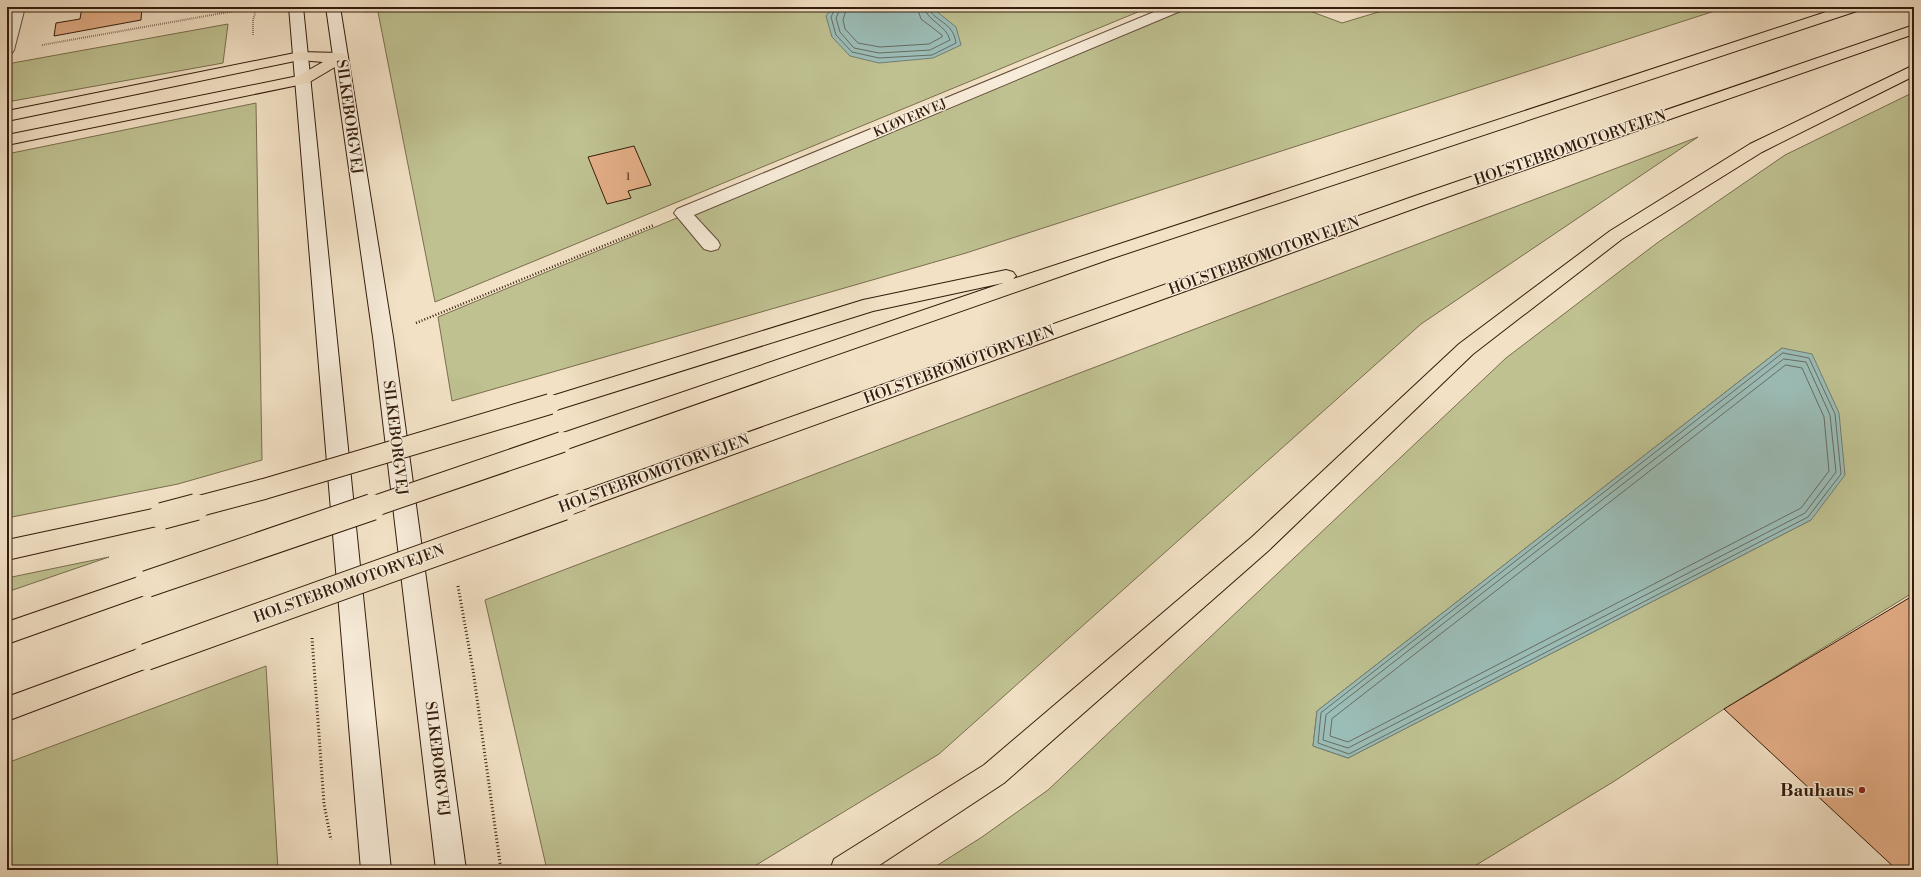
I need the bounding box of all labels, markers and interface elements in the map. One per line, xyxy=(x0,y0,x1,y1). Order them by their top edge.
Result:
street label: SILKEBORGVEJ xyxy=(332,58,366,176)
street label: KLØVERVEJ xyxy=(871,95,949,141)
street label: HOLSTEBROMOTORVEJEN xyxy=(1471,106,1669,190)
house number: 1 xyxy=(626,170,631,184)
street label: HOLSTEBROMOTORVEJEN xyxy=(1166,213,1362,299)
street label: HOLSTEBROMOTORVEJEN xyxy=(861,322,1057,408)
street label: SILKEBORGVEJ xyxy=(379,379,411,497)
street label: HOLSTEBROMOTORVEJEN xyxy=(556,431,752,517)
street label: HOLSTEBROMOTORVEJEN xyxy=(251,541,447,627)
street label: SILKEBORGVEJ xyxy=(421,700,453,818)
place label: Bauhaus xyxy=(1780,779,1854,802)
marker: Bauhaus xyxy=(1857,785,1867,795)

